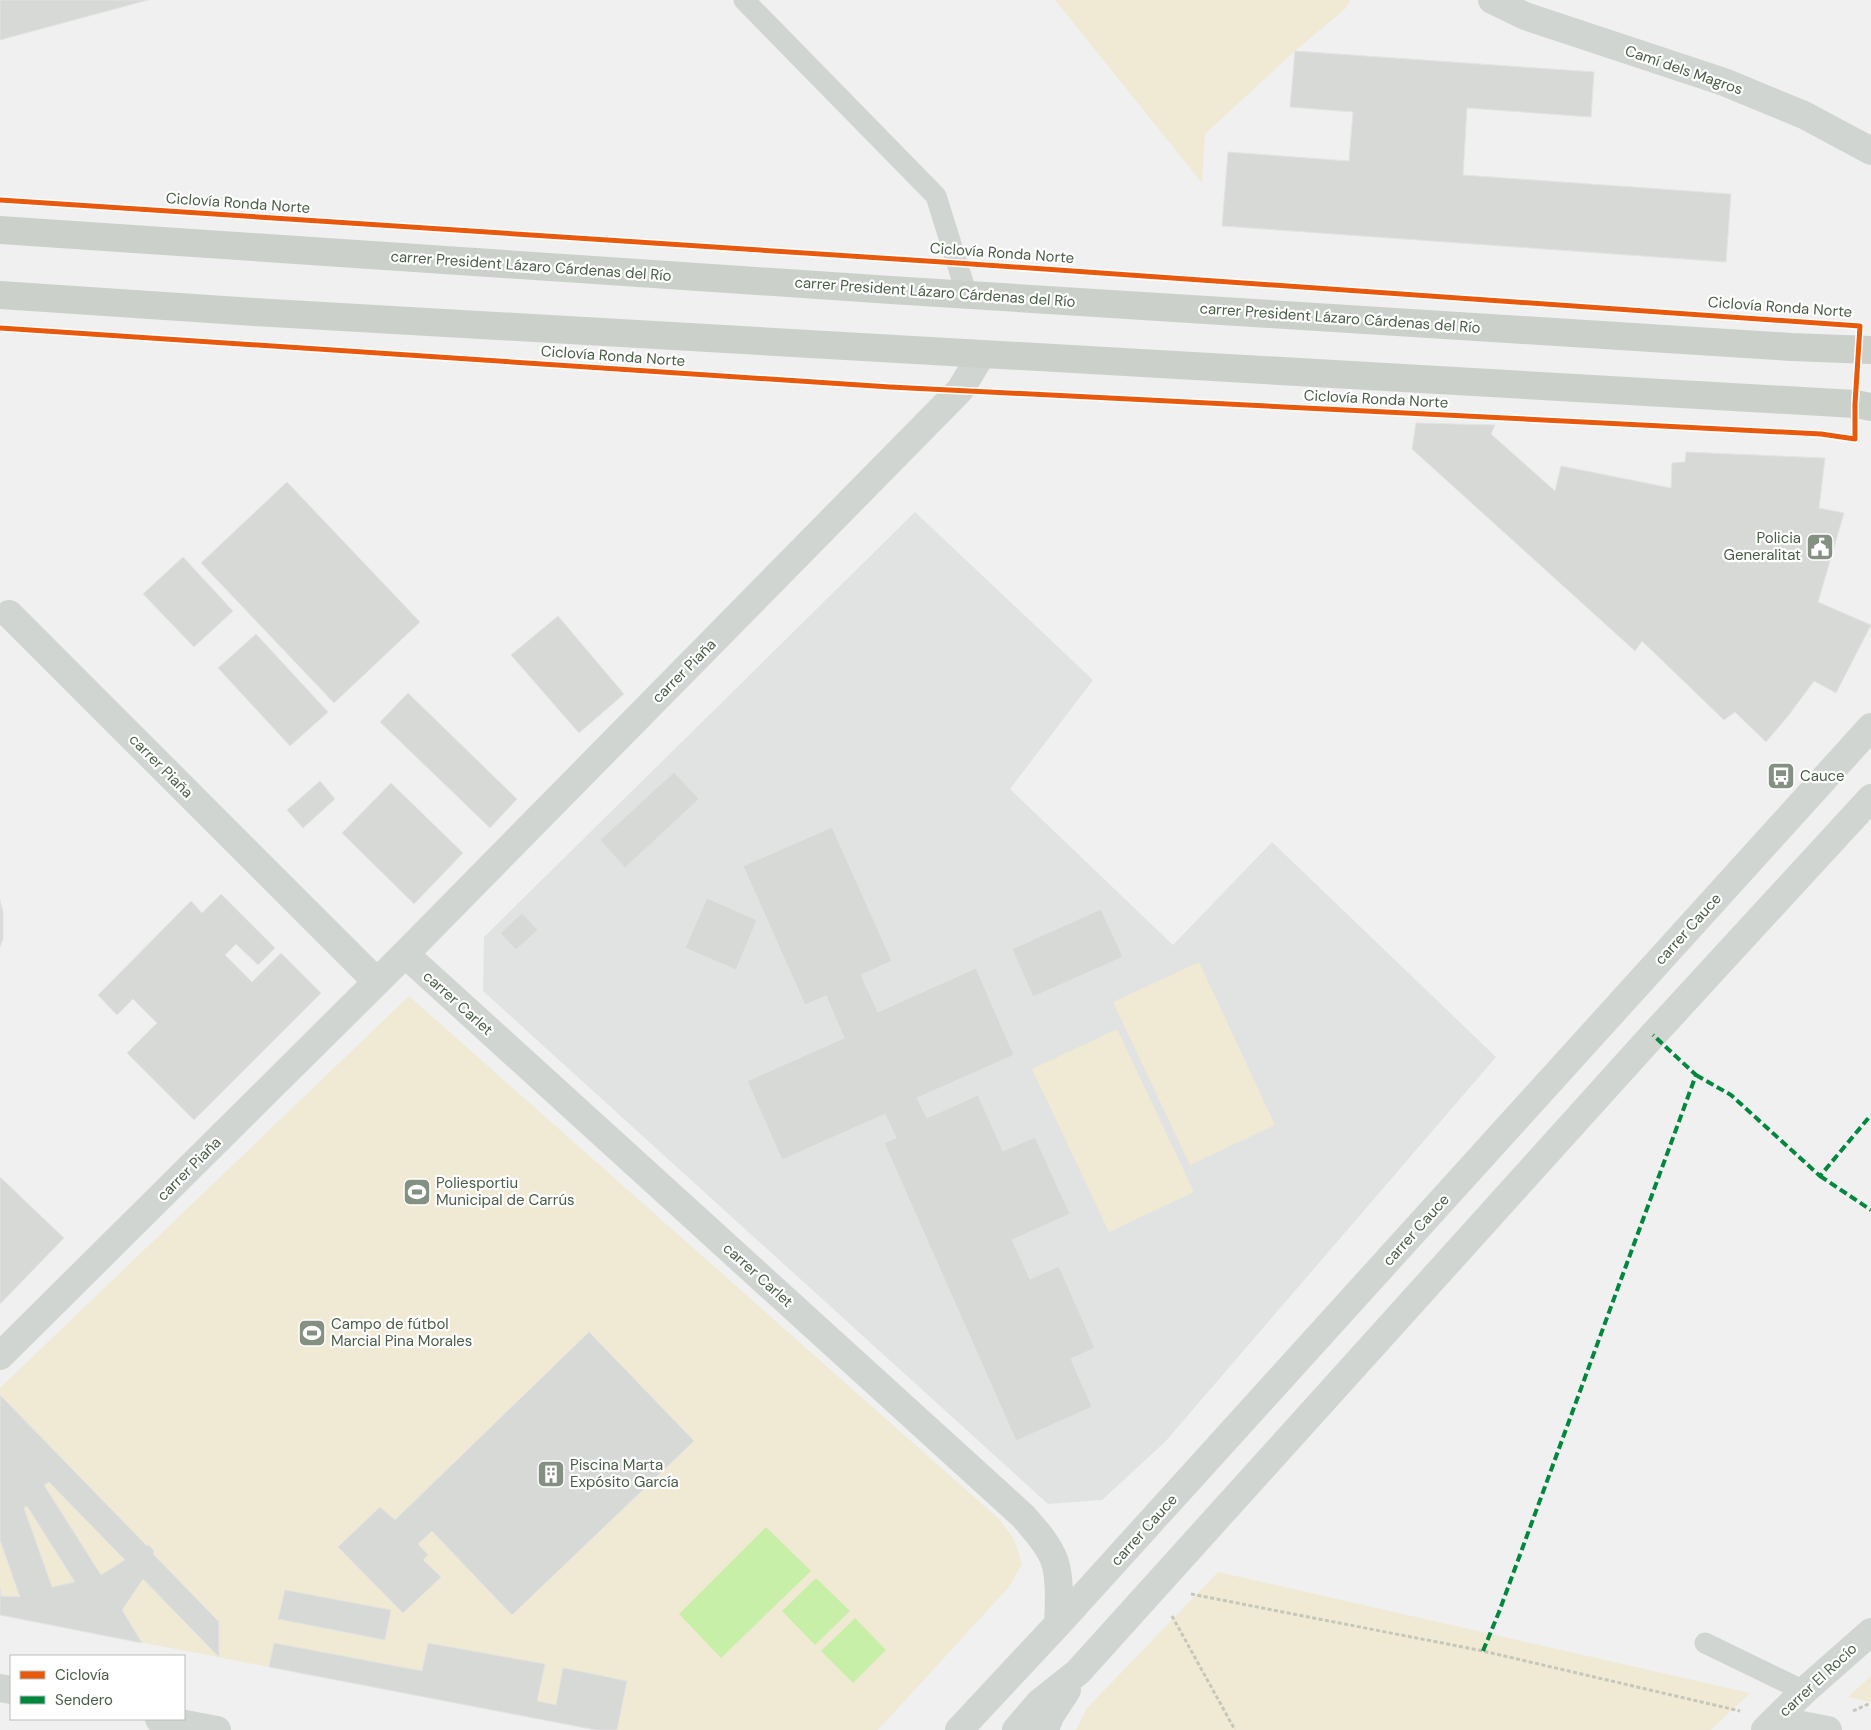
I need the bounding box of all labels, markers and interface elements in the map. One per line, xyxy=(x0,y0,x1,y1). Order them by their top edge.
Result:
street label: Camí dels Magros xyxy=(1622,40,1746,100)
street label: Ciclovía Ronda Norte xyxy=(165,188,311,218)
street label: Ciclovía Ronda Norte xyxy=(929,238,1075,268)
street label: carrer President Lázaro Cárdenas del Río xyxy=(390,246,672,286)
street label: carrer President Lázaro Cárdenas del Río xyxy=(794,272,1076,312)
street label: Ciclovía Ronda Norte xyxy=(1707,292,1853,322)
street label: carrer President Lázaro Cárdenas del Río xyxy=(1199,298,1481,338)
street label: Ciclovía Ronda Norte xyxy=(540,341,686,371)
street label: Ciclovía Ronda Norte xyxy=(1303,385,1449,413)
place label: Policia Generalitat xyxy=(1724,528,1801,565)
public building icon: Policia Generalitat xyxy=(1805,532,1835,562)
street label: carrer Piaña xyxy=(648,635,720,707)
street label: carrer Piaña xyxy=(125,730,197,802)
bus stop icon: Cauce xyxy=(1766,761,1796,791)
place label: Cauce xyxy=(1800,766,1845,786)
street label: carrer Cauce xyxy=(1650,889,1726,969)
street label: carrer Carlet xyxy=(419,966,497,1040)
street label: carrer Piaña xyxy=(153,1133,225,1205)
place label: Poliesportiu Municipal de Carrús xyxy=(436,1173,575,1210)
sports icon: Poliesportiu Municipal de Carrús xyxy=(402,1177,432,1207)
street label: carrer Cauce xyxy=(1378,1190,1454,1270)
street label: carrer Carlet xyxy=(719,1238,797,1312)
place label: Campo de fútbol Marcial Pina Morales xyxy=(331,1314,472,1351)
sports icon: Campo de fútbol Marcial Pina Morales xyxy=(297,1318,327,1348)
place label: Piscina Marta Expósito García xyxy=(570,1455,679,1492)
building icon: Piscina Marta Expósito García xyxy=(536,1459,566,1489)
street label: carrer Cauce xyxy=(1106,1490,1182,1570)
street label: carrer El Rocío xyxy=(1775,1639,1861,1721)
legend xyxy=(10,1655,185,1720)
text: Ciclovía xyxy=(55,1665,109,1685)
text: Sendero xyxy=(55,1690,113,1710)

